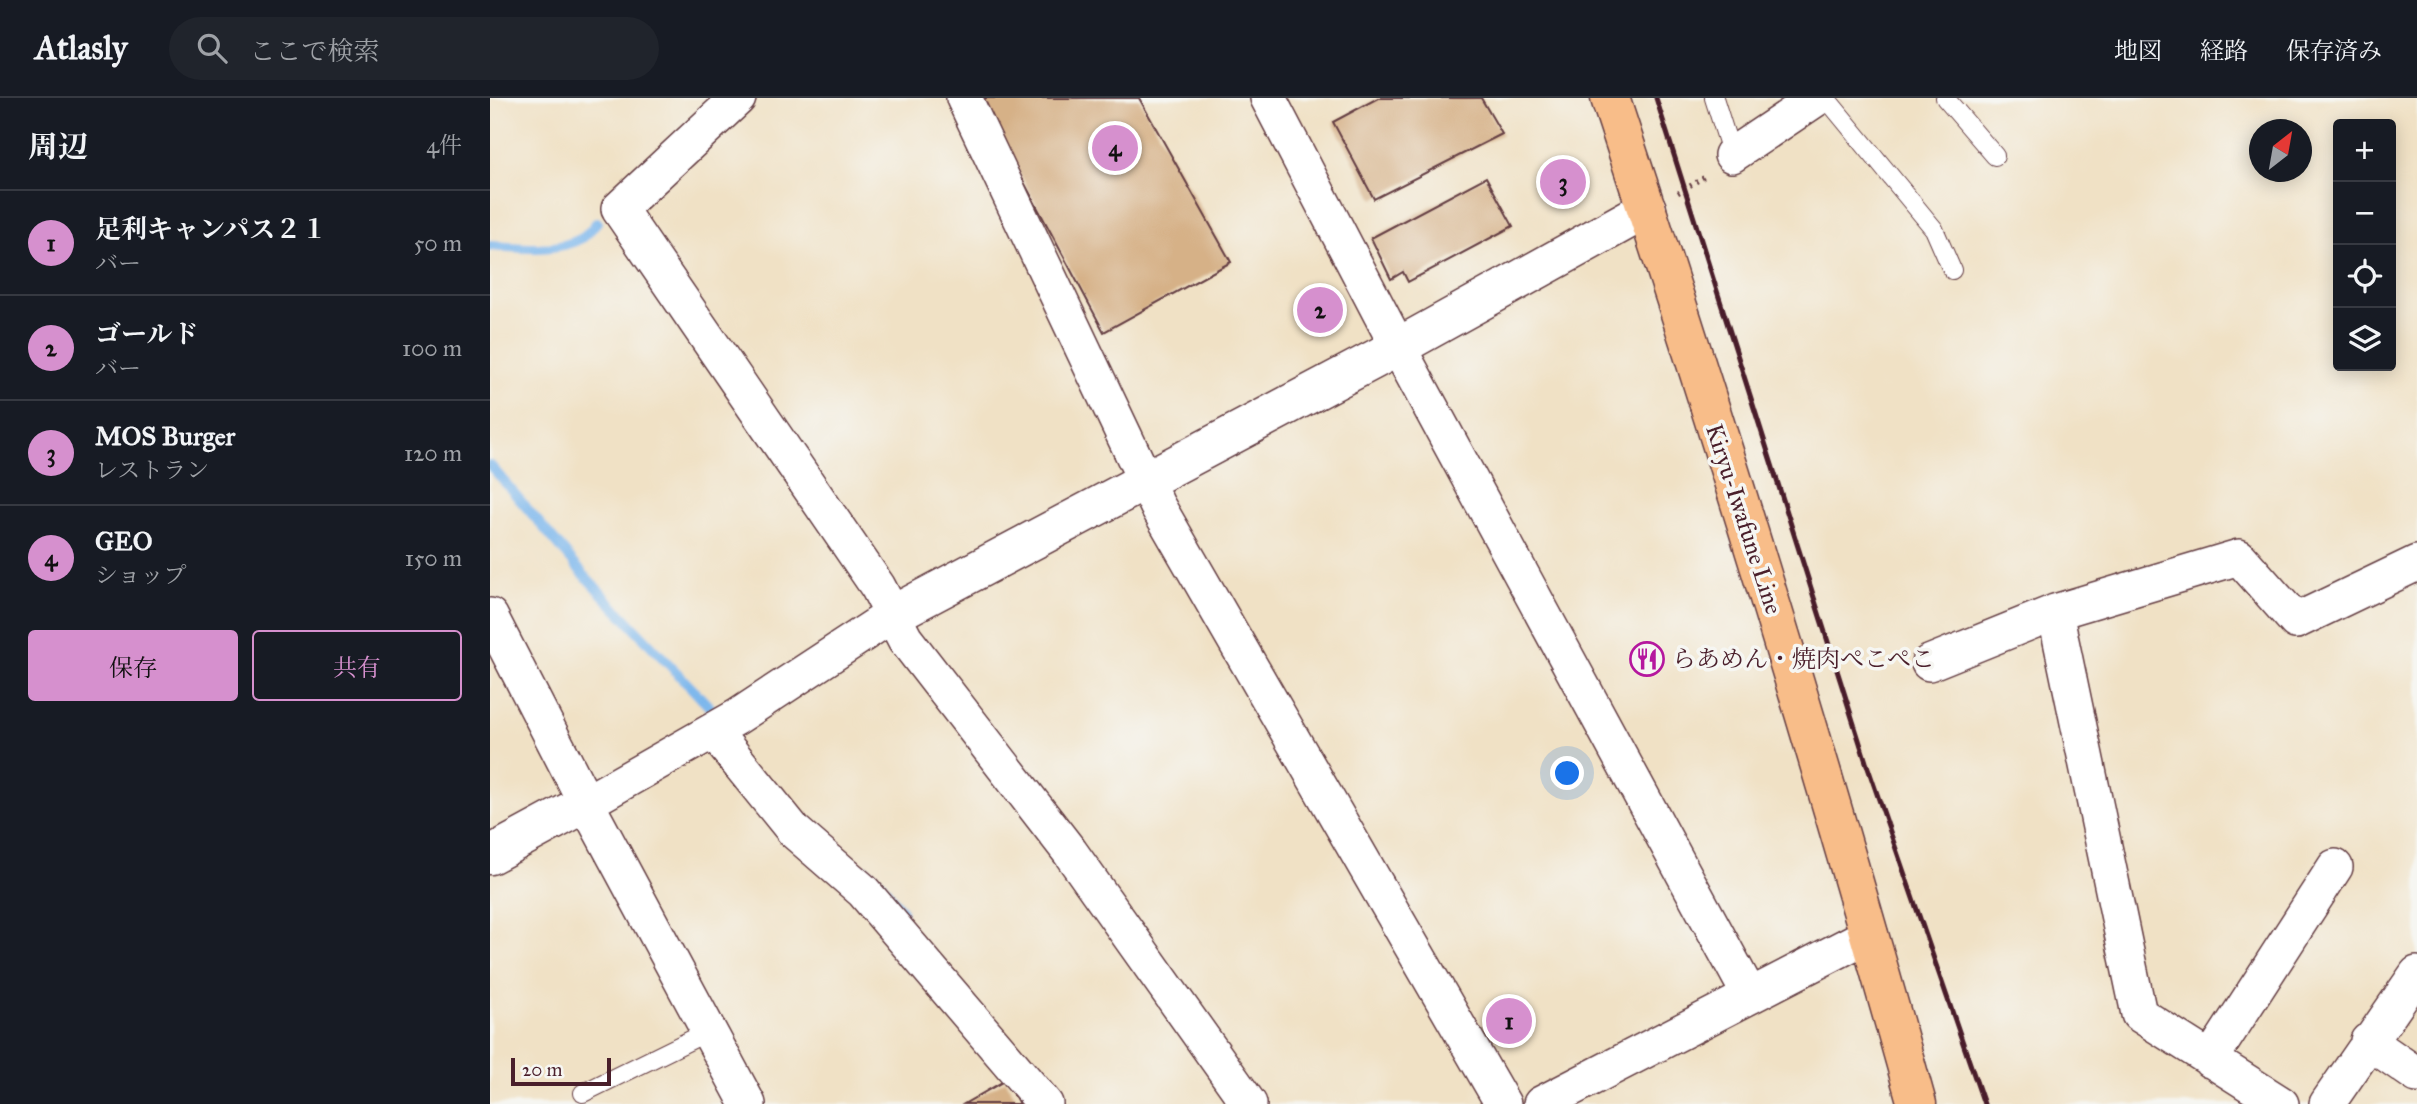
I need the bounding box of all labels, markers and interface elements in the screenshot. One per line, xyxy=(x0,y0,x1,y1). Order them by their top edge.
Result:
search box xyxy=(169,17,659,80)
text: Atlasly xyxy=(35,28,127,68)
icon: search xyxy=(193,29,231,67)
text: ここで検索 xyxy=(249,35,379,67)
text: 地図 xyxy=(2114,36,2162,66)
text: 経路 xyxy=(2200,36,2248,66)
text: 保存済み xyxy=(2286,36,2382,66)
north arrow xyxy=(2249,119,2312,182)
map controls xyxy=(2333,119,2396,371)
button: + xyxy=(2333,119,2396,182)
pin: 4 xyxy=(1092,122,1138,174)
text: 周辺 xyxy=(28,129,88,165)
text: 4件 xyxy=(426,131,462,159)
pin: 3 xyxy=(1540,156,1586,208)
button: − xyxy=(2333,182,2396,245)
text: 足利キャンパス２１ xyxy=(95,213,327,245)
text: 1 xyxy=(46,229,56,257)
text: 50 m xyxy=(414,229,462,257)
button: locate xyxy=(2333,245,2396,308)
text: バー xyxy=(95,249,141,277)
pin: 2 xyxy=(1297,284,1343,336)
button: layers xyxy=(2333,308,2396,371)
text: ゴールド xyxy=(95,318,198,350)
text: 2 xyxy=(45,334,57,362)
text: 100 m xyxy=(402,334,462,362)
text: バー xyxy=(95,354,141,382)
text: MOS Burger xyxy=(95,420,235,452)
street label: Kiryu-Iwafune Line xyxy=(1699,420,1789,618)
text: 3 xyxy=(46,439,56,467)
text: 120 m xyxy=(404,439,462,467)
text: レストラン xyxy=(95,456,209,484)
text: GEO xyxy=(95,525,152,557)
text: 4 xyxy=(45,544,57,572)
text: 150 m xyxy=(405,544,462,572)
text: ショップ xyxy=(95,561,187,589)
button: 保存 xyxy=(28,630,238,701)
button: 共有 xyxy=(252,630,462,701)
restaurant icon: らあめん・焼肉ぺこぺこ xyxy=(1628,640,1666,678)
place label: らあめん・焼肉ぺこぺこ xyxy=(1672,644,1935,674)
your location xyxy=(1550,756,1584,790)
pin: 1 xyxy=(1486,995,1532,1047)
scale bar xyxy=(511,1055,611,1087)
text: 20 m xyxy=(522,1058,563,1081)

